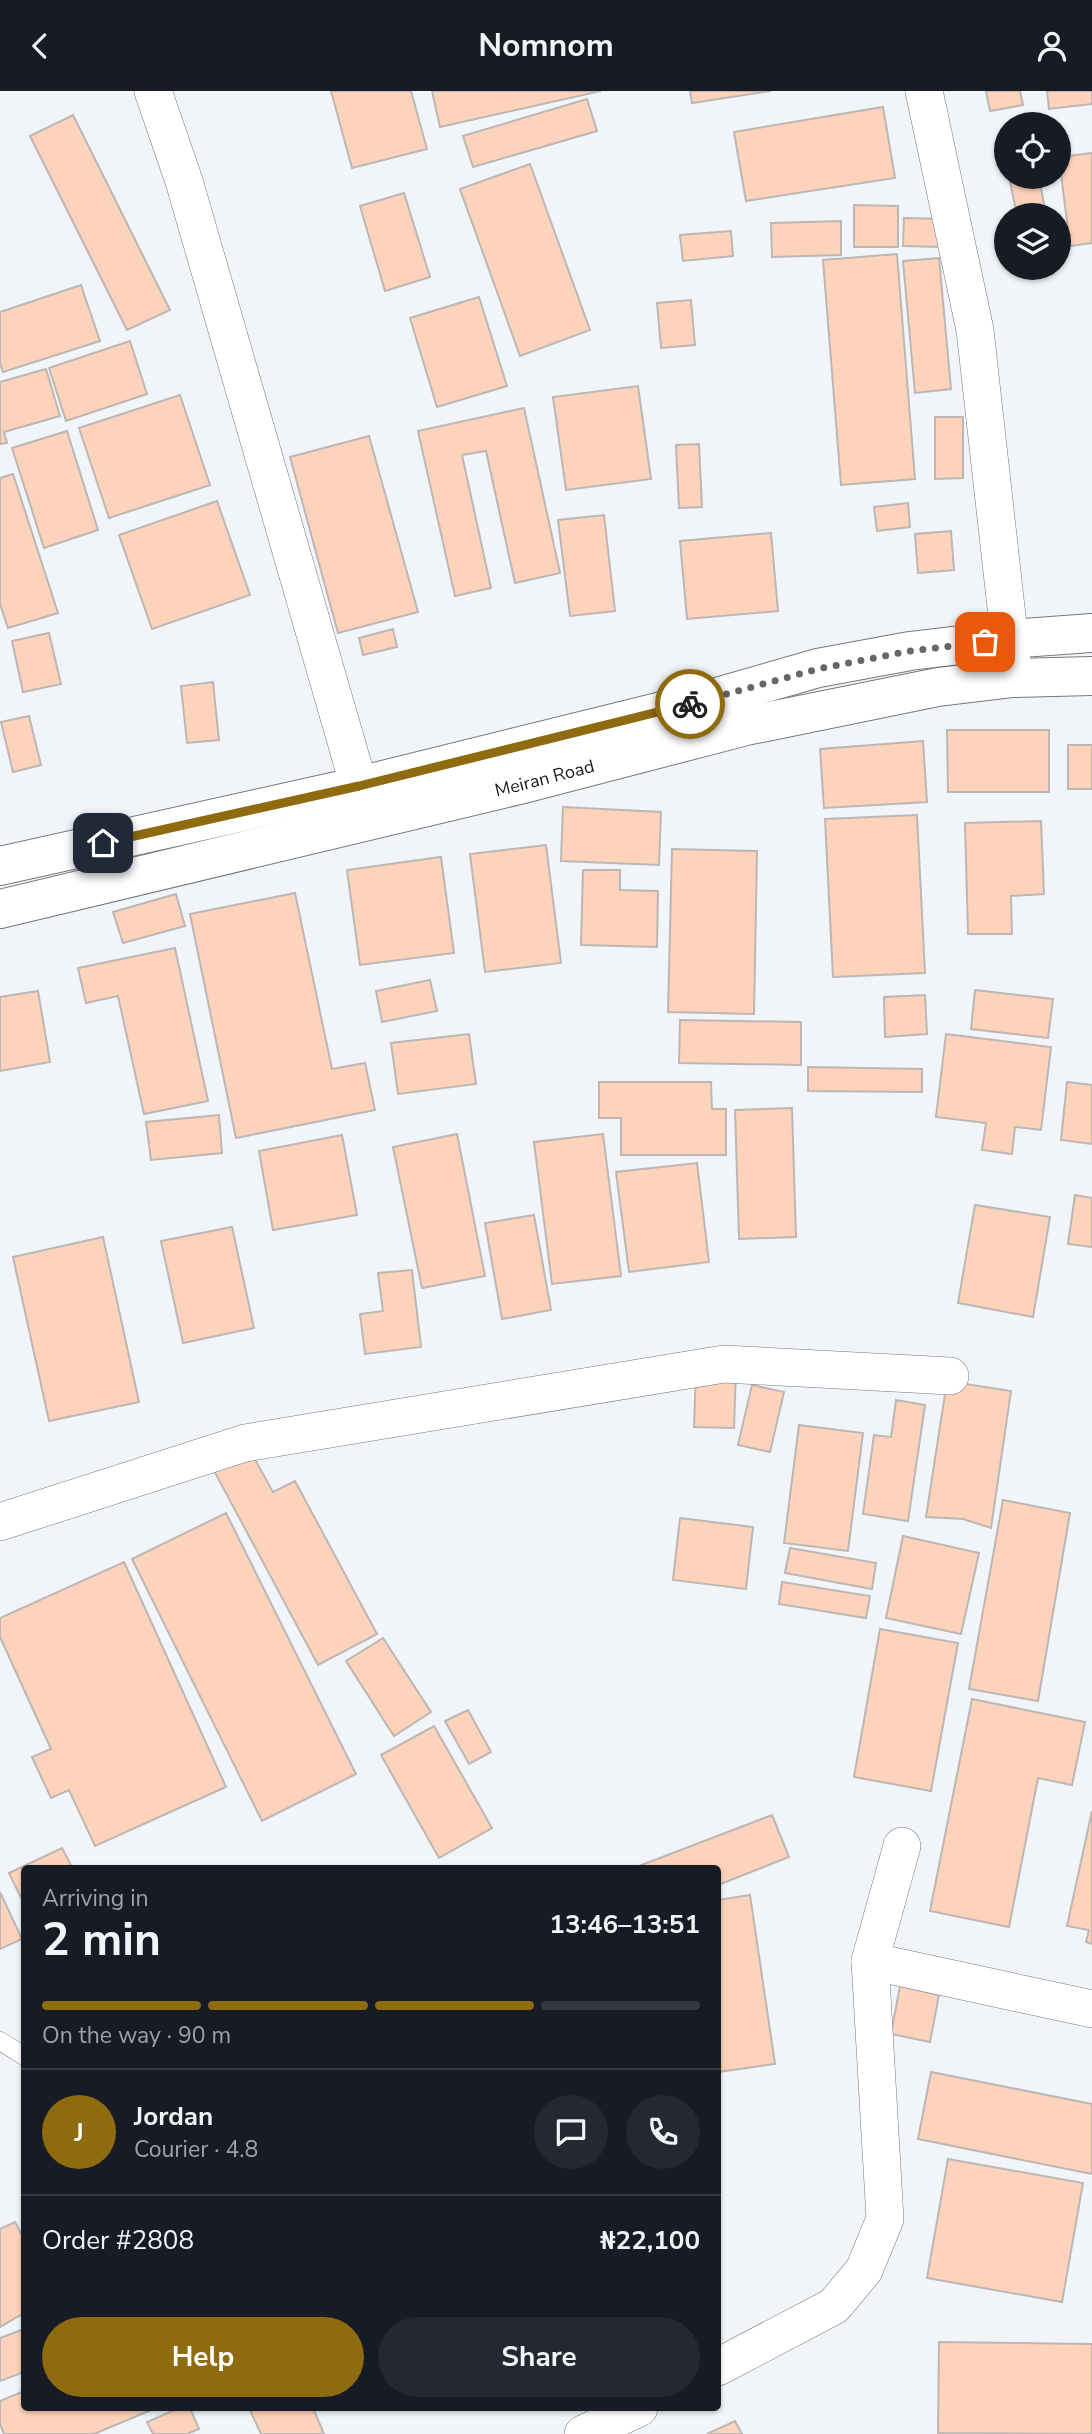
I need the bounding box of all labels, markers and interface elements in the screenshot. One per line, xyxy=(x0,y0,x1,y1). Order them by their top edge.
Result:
text: Nomnom xyxy=(478,24,614,67)
icon: back xyxy=(21,27,59,65)
icon: person xyxy=(1033,27,1071,65)
map controls xyxy=(994,112,1071,280)
button: locate xyxy=(994,112,1071,189)
button: layers xyxy=(994,203,1071,280)
pin xyxy=(955,612,1015,672)
icon: bag xyxy=(966,623,1004,661)
courier xyxy=(655,669,725,739)
icon: bike xyxy=(671,685,709,723)
street label: Meiran Road xyxy=(492,754,597,802)
pin xyxy=(73,813,133,873)
icon: home xyxy=(84,824,122,862)
text: Arriving in xyxy=(42,1883,149,1914)
text: 13:46–13:51 xyxy=(549,1907,700,1942)
text: 2 min xyxy=(42,1908,161,1971)
text: On the way · 90 m xyxy=(42,2020,231,2051)
button: chat xyxy=(534,2095,608,2169)
button: phone xyxy=(626,2095,700,2169)
text: Jordan xyxy=(134,2099,213,2134)
text: J xyxy=(74,2115,84,2150)
text: Courier · 4.8 xyxy=(134,2134,258,2165)
text: Order #2808 xyxy=(42,2223,194,2258)
text: ₦22,100 xyxy=(600,2223,700,2258)
button: Help xyxy=(42,2317,364,2397)
button: Share xyxy=(378,2317,700,2397)

